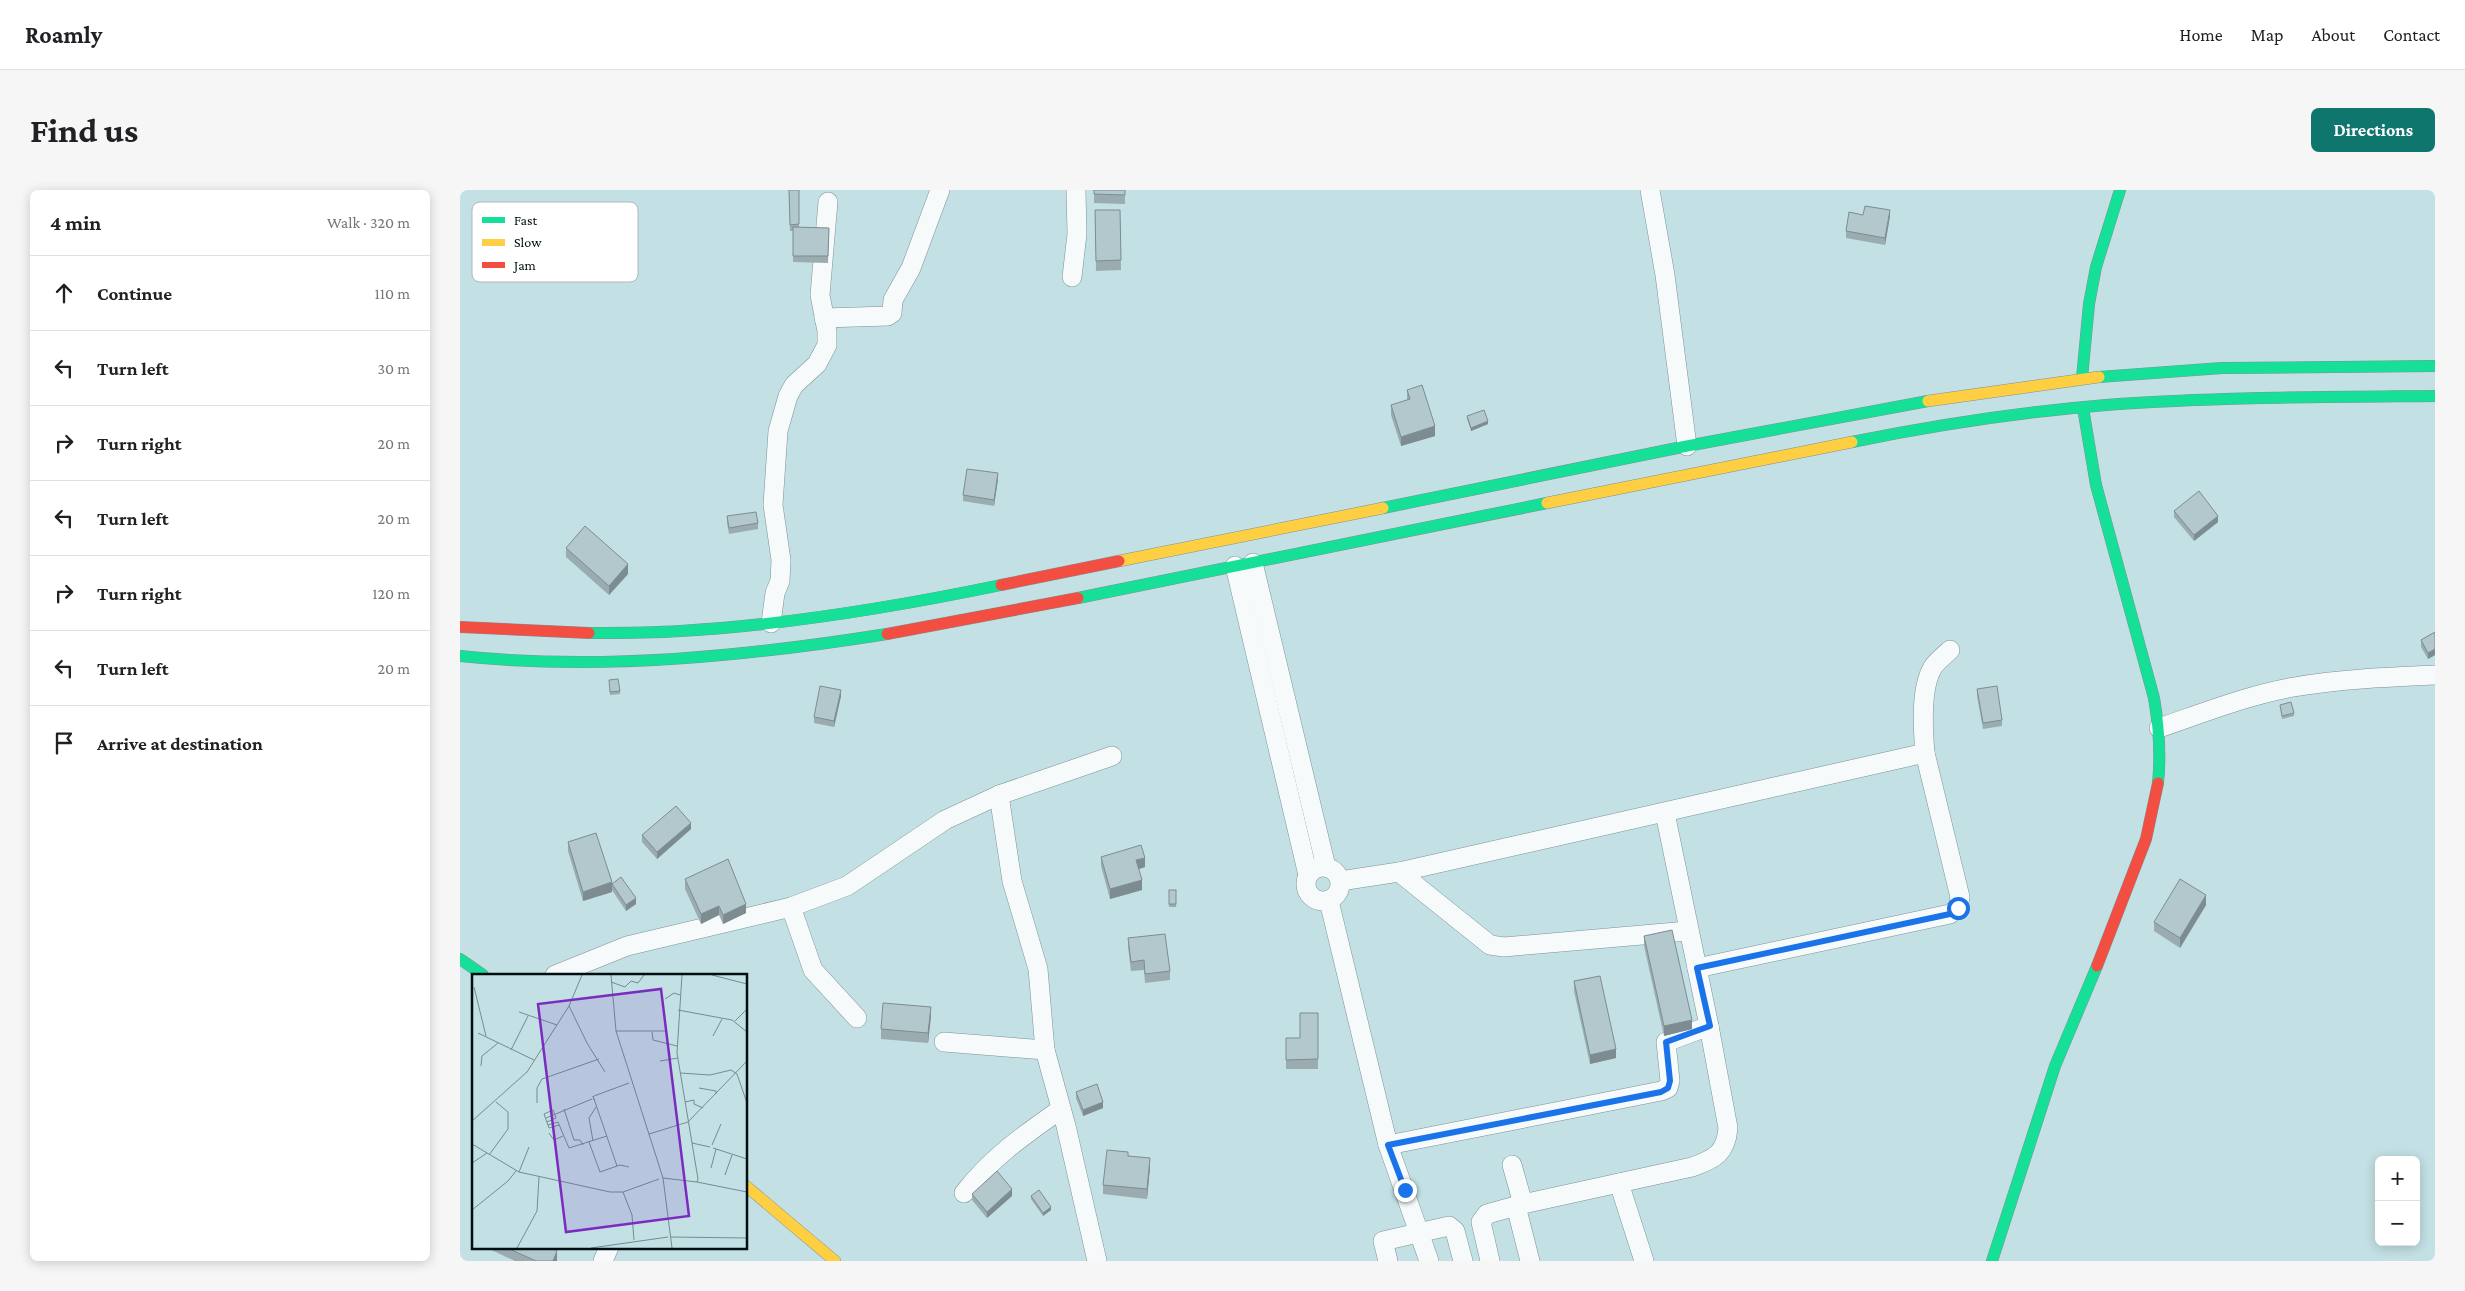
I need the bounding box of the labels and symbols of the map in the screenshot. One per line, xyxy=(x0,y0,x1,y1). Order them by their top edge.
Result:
legend xyxy=(472,202,638,282)
text: Fast xyxy=(514,212,538,228)
text: Slow xyxy=(514,234,542,250)
text: Jam xyxy=(512,257,536,273)
route start xyxy=(1947,897,1970,920)
inset map xyxy=(472,974,748,1248)
route end xyxy=(1394,1179,1417,1202)

